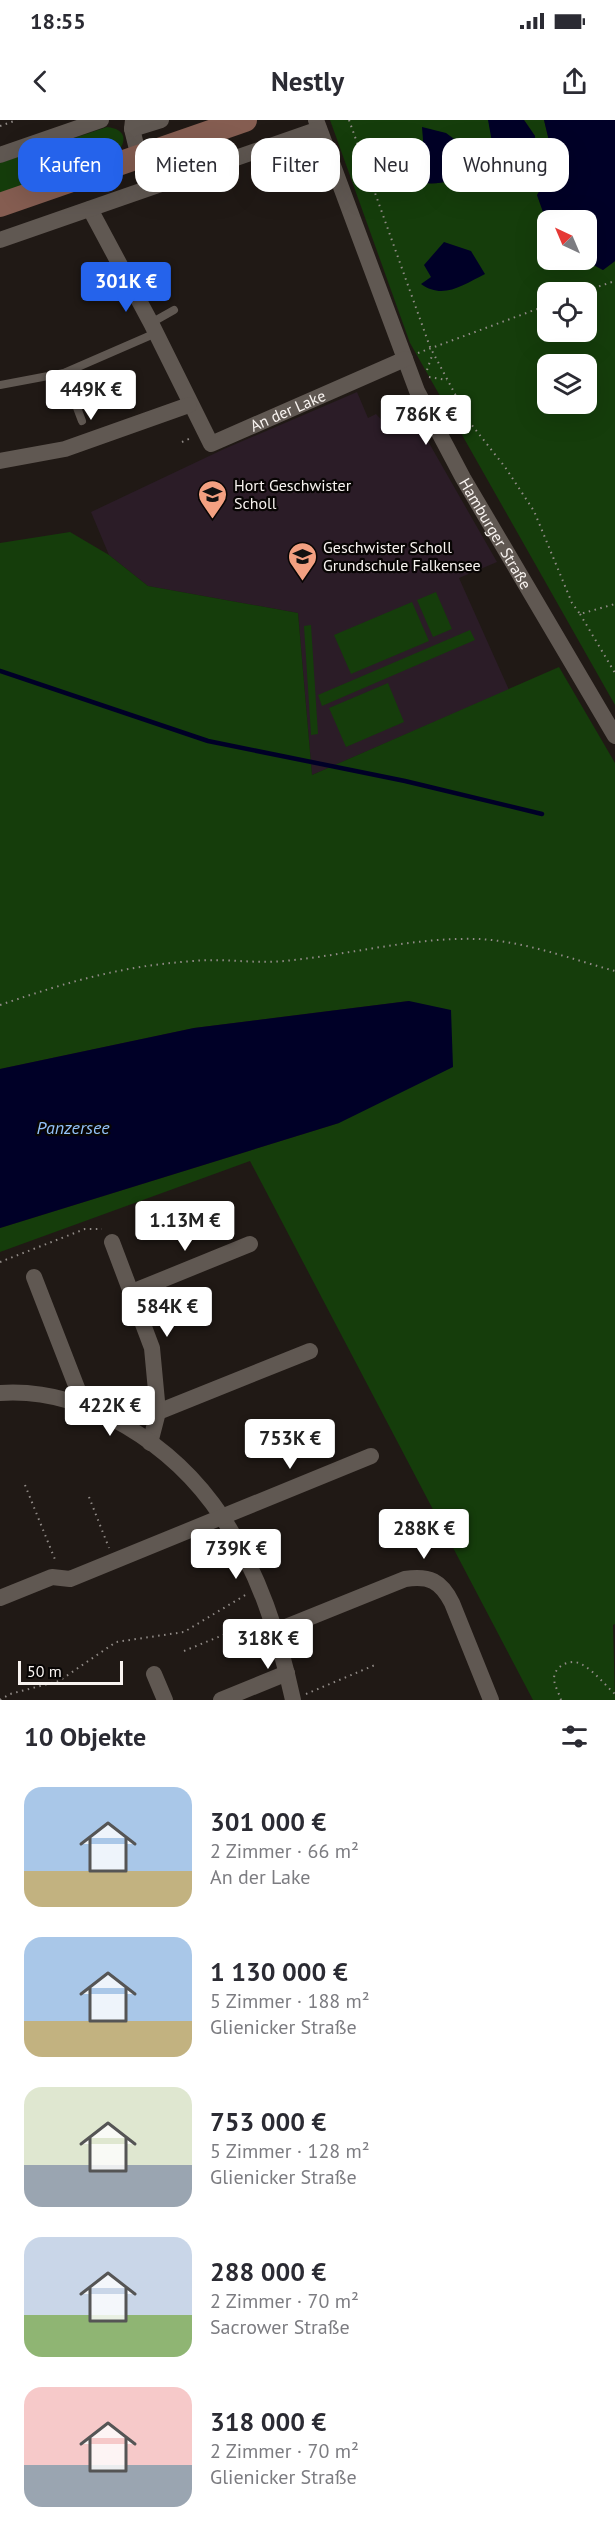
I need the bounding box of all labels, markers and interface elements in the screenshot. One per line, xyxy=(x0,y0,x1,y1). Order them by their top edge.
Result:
text: 18:55 xyxy=(30,7,86,35)
text: Nestly xyxy=(271,64,344,98)
icon: back xyxy=(24,65,57,98)
icon: share xyxy=(558,65,591,98)
chip: Kaufen xyxy=(18,138,123,192)
chip: Mieten xyxy=(135,138,239,192)
chip: Filter xyxy=(251,138,340,192)
chip: Neu xyxy=(352,138,430,192)
chip: Wohnung xyxy=(442,138,569,192)
north arrow xyxy=(537,210,597,270)
map controls xyxy=(537,210,597,414)
pin: 301K € xyxy=(77,262,175,313)
text: 301K € xyxy=(95,268,157,294)
button: locate xyxy=(537,282,597,342)
button: layers xyxy=(537,354,597,414)
pin: 449K € xyxy=(42,370,140,421)
text: 449K € xyxy=(60,376,122,402)
street label: An der Lake xyxy=(247,385,328,436)
pin: 786K € xyxy=(377,395,475,446)
text: 786K € xyxy=(395,401,457,427)
street label: Hamburger Straße xyxy=(455,474,536,593)
place label: Hort Geschwister Scholl xyxy=(234,475,352,513)
school or university icon: Hort Geschwister Scholl xyxy=(197,478,229,520)
place label: Geschwister Scholl Grundschule Falkensee xyxy=(323,537,481,575)
school or university icon: Geschwister Scholl Grundschule Falkensee xyxy=(286,540,318,582)
water label: Panzersee xyxy=(36,1116,110,1139)
pin: 1.13M € xyxy=(130,1201,240,1252)
text: 1.13M € xyxy=(149,1207,221,1233)
pin: 584K € xyxy=(118,1287,216,1338)
text: 584K € xyxy=(136,1293,198,1319)
pin: 422K € xyxy=(61,1386,159,1437)
text: 422K € xyxy=(79,1392,141,1418)
pin: 753K € xyxy=(241,1419,339,1470)
text: 753K € xyxy=(259,1425,321,1451)
pin: 288K € xyxy=(375,1509,473,1560)
text: 288K € xyxy=(393,1515,455,1541)
pin: 739K € xyxy=(187,1529,285,1580)
text: 739K € xyxy=(205,1535,267,1561)
pin: 318K € xyxy=(219,1619,317,1670)
text: 318K € xyxy=(237,1625,299,1651)
scale bar xyxy=(18,1658,123,1686)
text: 50 m xyxy=(27,1661,62,1681)
text: 10 Objekte xyxy=(24,1720,146,1753)
icon: filters xyxy=(558,1720,591,1753)
text: 301 000 € xyxy=(210,1805,326,1838)
icon: home xyxy=(72,1811,144,1883)
text: 2 Zimmer · 66 m² xyxy=(210,1838,359,1864)
text: An der Lake xyxy=(210,1864,310,1890)
text: 1 130 000 € xyxy=(210,1955,348,1988)
icon: home xyxy=(72,1961,144,2033)
text: 5 Zimmer · 188 m² xyxy=(210,1988,370,2014)
text: Glienicker Straße xyxy=(210,2014,357,2040)
text: 753 000 € xyxy=(210,2105,326,2138)
icon: home xyxy=(72,2111,144,2183)
text: 5 Zimmer · 128 m² xyxy=(210,2138,370,2164)
text: Glienicker Straße xyxy=(210,2164,357,2190)
text: 288 000 € xyxy=(210,2255,326,2288)
icon: home xyxy=(72,2261,144,2333)
text: 2 Zimmer · 70 m² xyxy=(210,2288,359,2314)
text: Sacrower Straße xyxy=(210,2314,350,2340)
text: 318 000 € xyxy=(210,2405,326,2438)
icon: home xyxy=(72,2411,144,2483)
text: 2 Zimmer · 70 m² xyxy=(210,2438,359,2464)
text: Glienicker Straße xyxy=(210,2464,357,2490)

